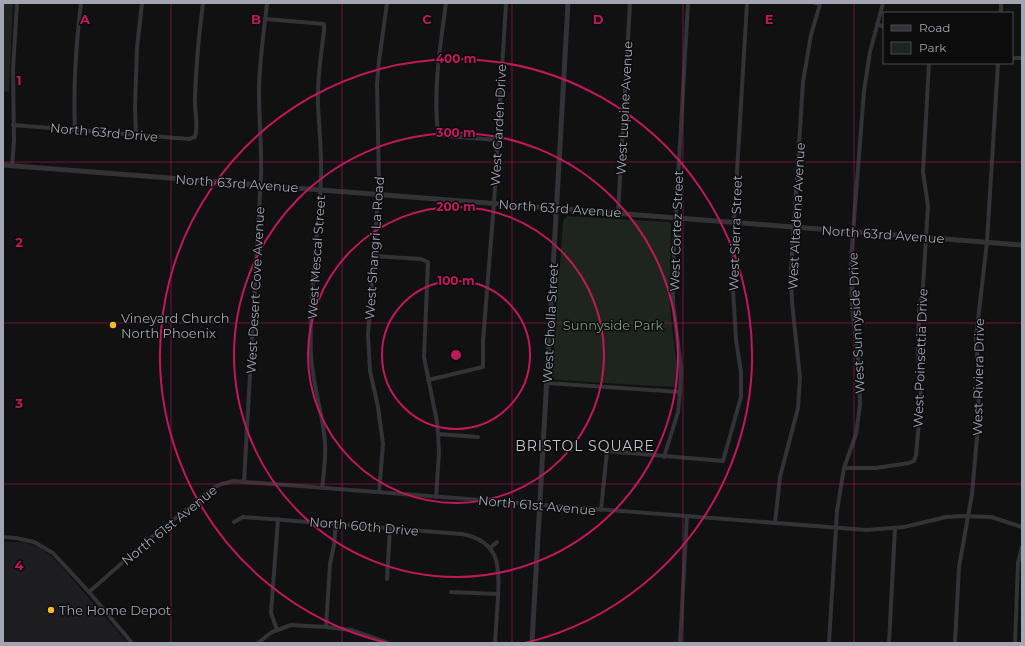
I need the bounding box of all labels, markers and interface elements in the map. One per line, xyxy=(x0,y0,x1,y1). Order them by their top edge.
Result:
text: A xyxy=(79,11,91,27)
text: B xyxy=(251,11,261,27)
text: C xyxy=(422,11,432,27)
text: D xyxy=(593,11,604,27)
text: E xyxy=(765,11,774,27)
legend xyxy=(883,12,1013,64)
text: Road xyxy=(919,20,950,35)
street label: West Lupine Avenue xyxy=(612,40,636,175)
text: Park xyxy=(919,40,947,55)
text: 400 m xyxy=(436,51,476,66)
street label: West Garden Drive xyxy=(487,63,509,186)
text: 1 xyxy=(16,72,22,88)
street label: North 63rd Drive xyxy=(49,119,159,145)
text: 300 m xyxy=(435,125,476,140)
street label: West Altadena Avenue xyxy=(784,142,808,290)
street label: West Cortez Street xyxy=(666,170,686,292)
street label: North 63rd Avenue xyxy=(175,171,299,195)
street label: West Sierra Street xyxy=(725,175,745,291)
street label: West Shangri La Road xyxy=(361,176,387,320)
street label: West Mescal Street xyxy=(304,194,328,320)
street label: North 63rd Avenue xyxy=(498,196,622,220)
text: 200 m xyxy=(436,199,476,214)
street label: West Desert Cove Avenue xyxy=(243,206,267,374)
street label: North 63rd Avenue xyxy=(821,222,945,246)
text: 2 xyxy=(15,234,23,250)
street label: West Sunnyside Drive xyxy=(844,252,868,394)
street label: West Cholla Street xyxy=(539,263,561,383)
text: 100 m xyxy=(438,273,474,288)
street label: West Poinsettia Drive xyxy=(910,288,930,428)
place label: Vineyard Church North Phoenix xyxy=(121,310,229,341)
park label: Sunnyside Park xyxy=(563,317,664,333)
street label: West Riviera Drive xyxy=(969,318,987,436)
marker: Vineyard Church North Phoenix xyxy=(108,320,118,330)
centre of rings xyxy=(449,348,463,362)
text: 3 xyxy=(14,395,23,411)
district label: BRISTOL SQUARE xyxy=(515,437,655,455)
street label: North 61st Avenue xyxy=(118,481,220,568)
street label: North 61st Avenue xyxy=(477,492,597,518)
street label: North 60th Drive xyxy=(309,513,420,539)
text: 4 xyxy=(15,557,24,573)
place label: The Home Depot xyxy=(59,602,171,618)
marker: The Home Depot xyxy=(46,605,56,615)

